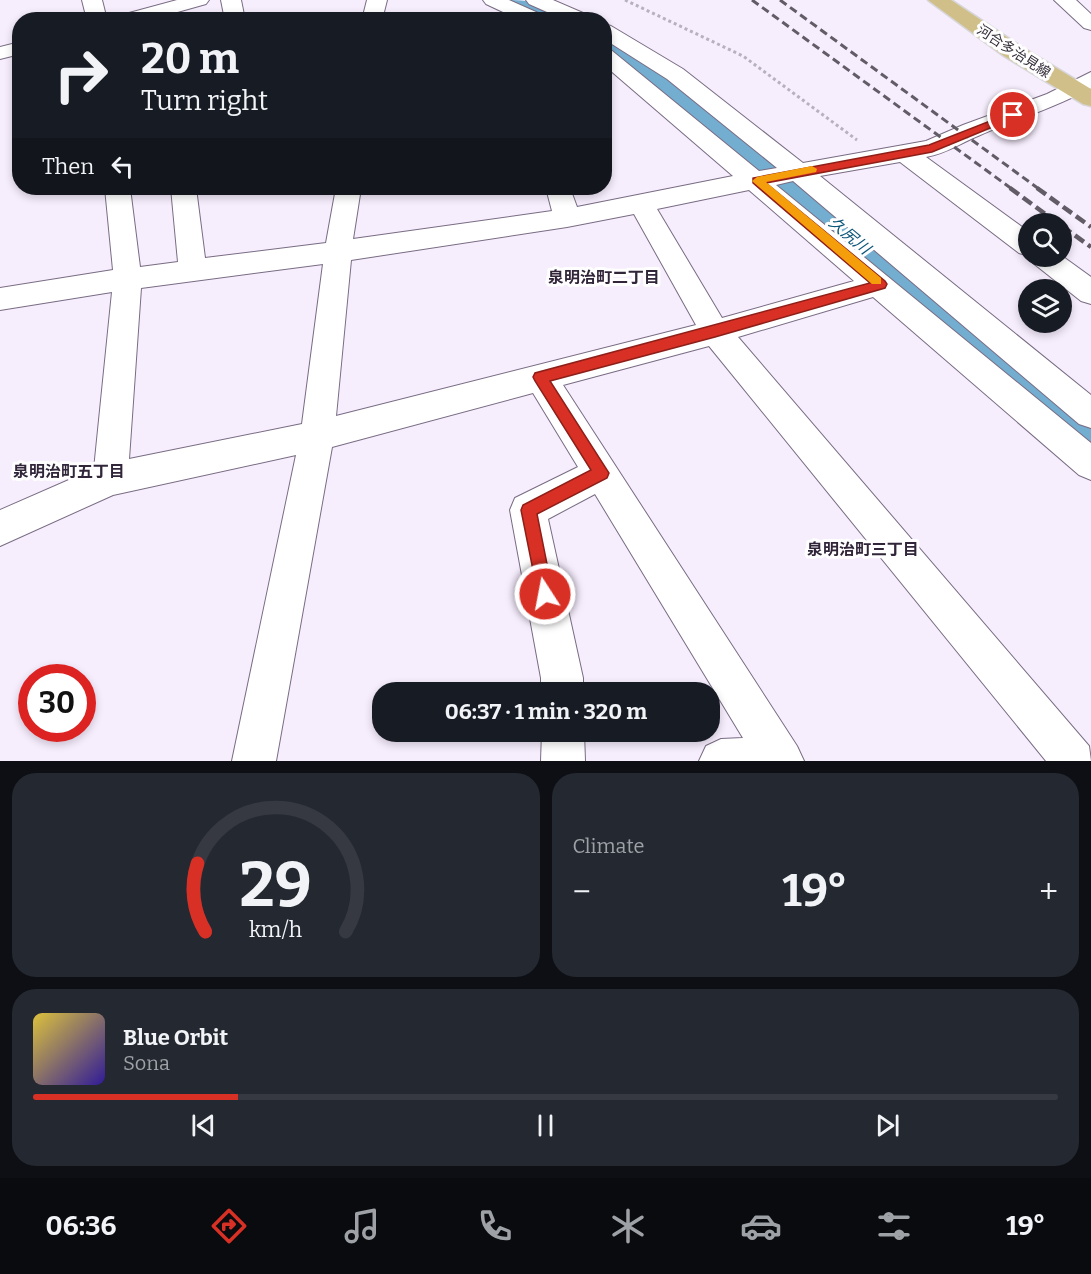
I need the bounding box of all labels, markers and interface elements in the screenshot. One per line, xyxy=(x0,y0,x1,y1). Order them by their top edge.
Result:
street label: 河合多治見線 xyxy=(974,21,1054,81)
text: 20 m xyxy=(141,34,239,84)
icon: right xyxy=(42,36,120,114)
text: Turn right xyxy=(141,85,268,117)
pin xyxy=(987,89,1038,140)
icon: arrive xyxy=(996,98,1029,131)
icon: left xyxy=(106,150,139,183)
text: Then xyxy=(42,153,94,180)
water label: 久尻川 xyxy=(825,213,876,259)
map controls xyxy=(1018,213,1072,333)
button: search xyxy=(1018,213,1072,267)
district label: 泉明治町二丁目 xyxy=(548,268,660,287)
button: layers xyxy=(1018,279,1072,333)
district label: 泉明治町五丁目 xyxy=(13,462,125,481)
district label: 泉明治町三丁目 xyxy=(807,540,919,559)
position arrow xyxy=(513,562,577,626)
speed limit sign: 30 xyxy=(18,664,96,742)
text: 06:37 · 1 min · 320 m xyxy=(445,698,647,725)
text: Climate xyxy=(573,834,644,858)
text: 29 xyxy=(240,848,312,923)
text: 19° xyxy=(782,864,848,918)
text: − xyxy=(573,872,591,912)
text: + xyxy=(1039,872,1058,912)
text: km/h xyxy=(249,917,302,943)
text: Blue Orbit xyxy=(123,1024,228,1051)
text: Sona xyxy=(123,1051,170,1075)
icon: previous xyxy=(187,1109,220,1142)
icon: pause xyxy=(529,1109,562,1142)
icon: next xyxy=(871,1109,904,1142)
icon: directions xyxy=(208,1205,250,1247)
icon: music xyxy=(341,1205,383,1247)
icon: phone xyxy=(474,1205,516,1247)
icon: climate xyxy=(607,1205,649,1247)
icon: car xyxy=(740,1205,782,1247)
icon: filters xyxy=(873,1205,915,1247)
text: 06:36 xyxy=(46,1210,116,1242)
text: 19° xyxy=(1006,1210,1045,1242)

